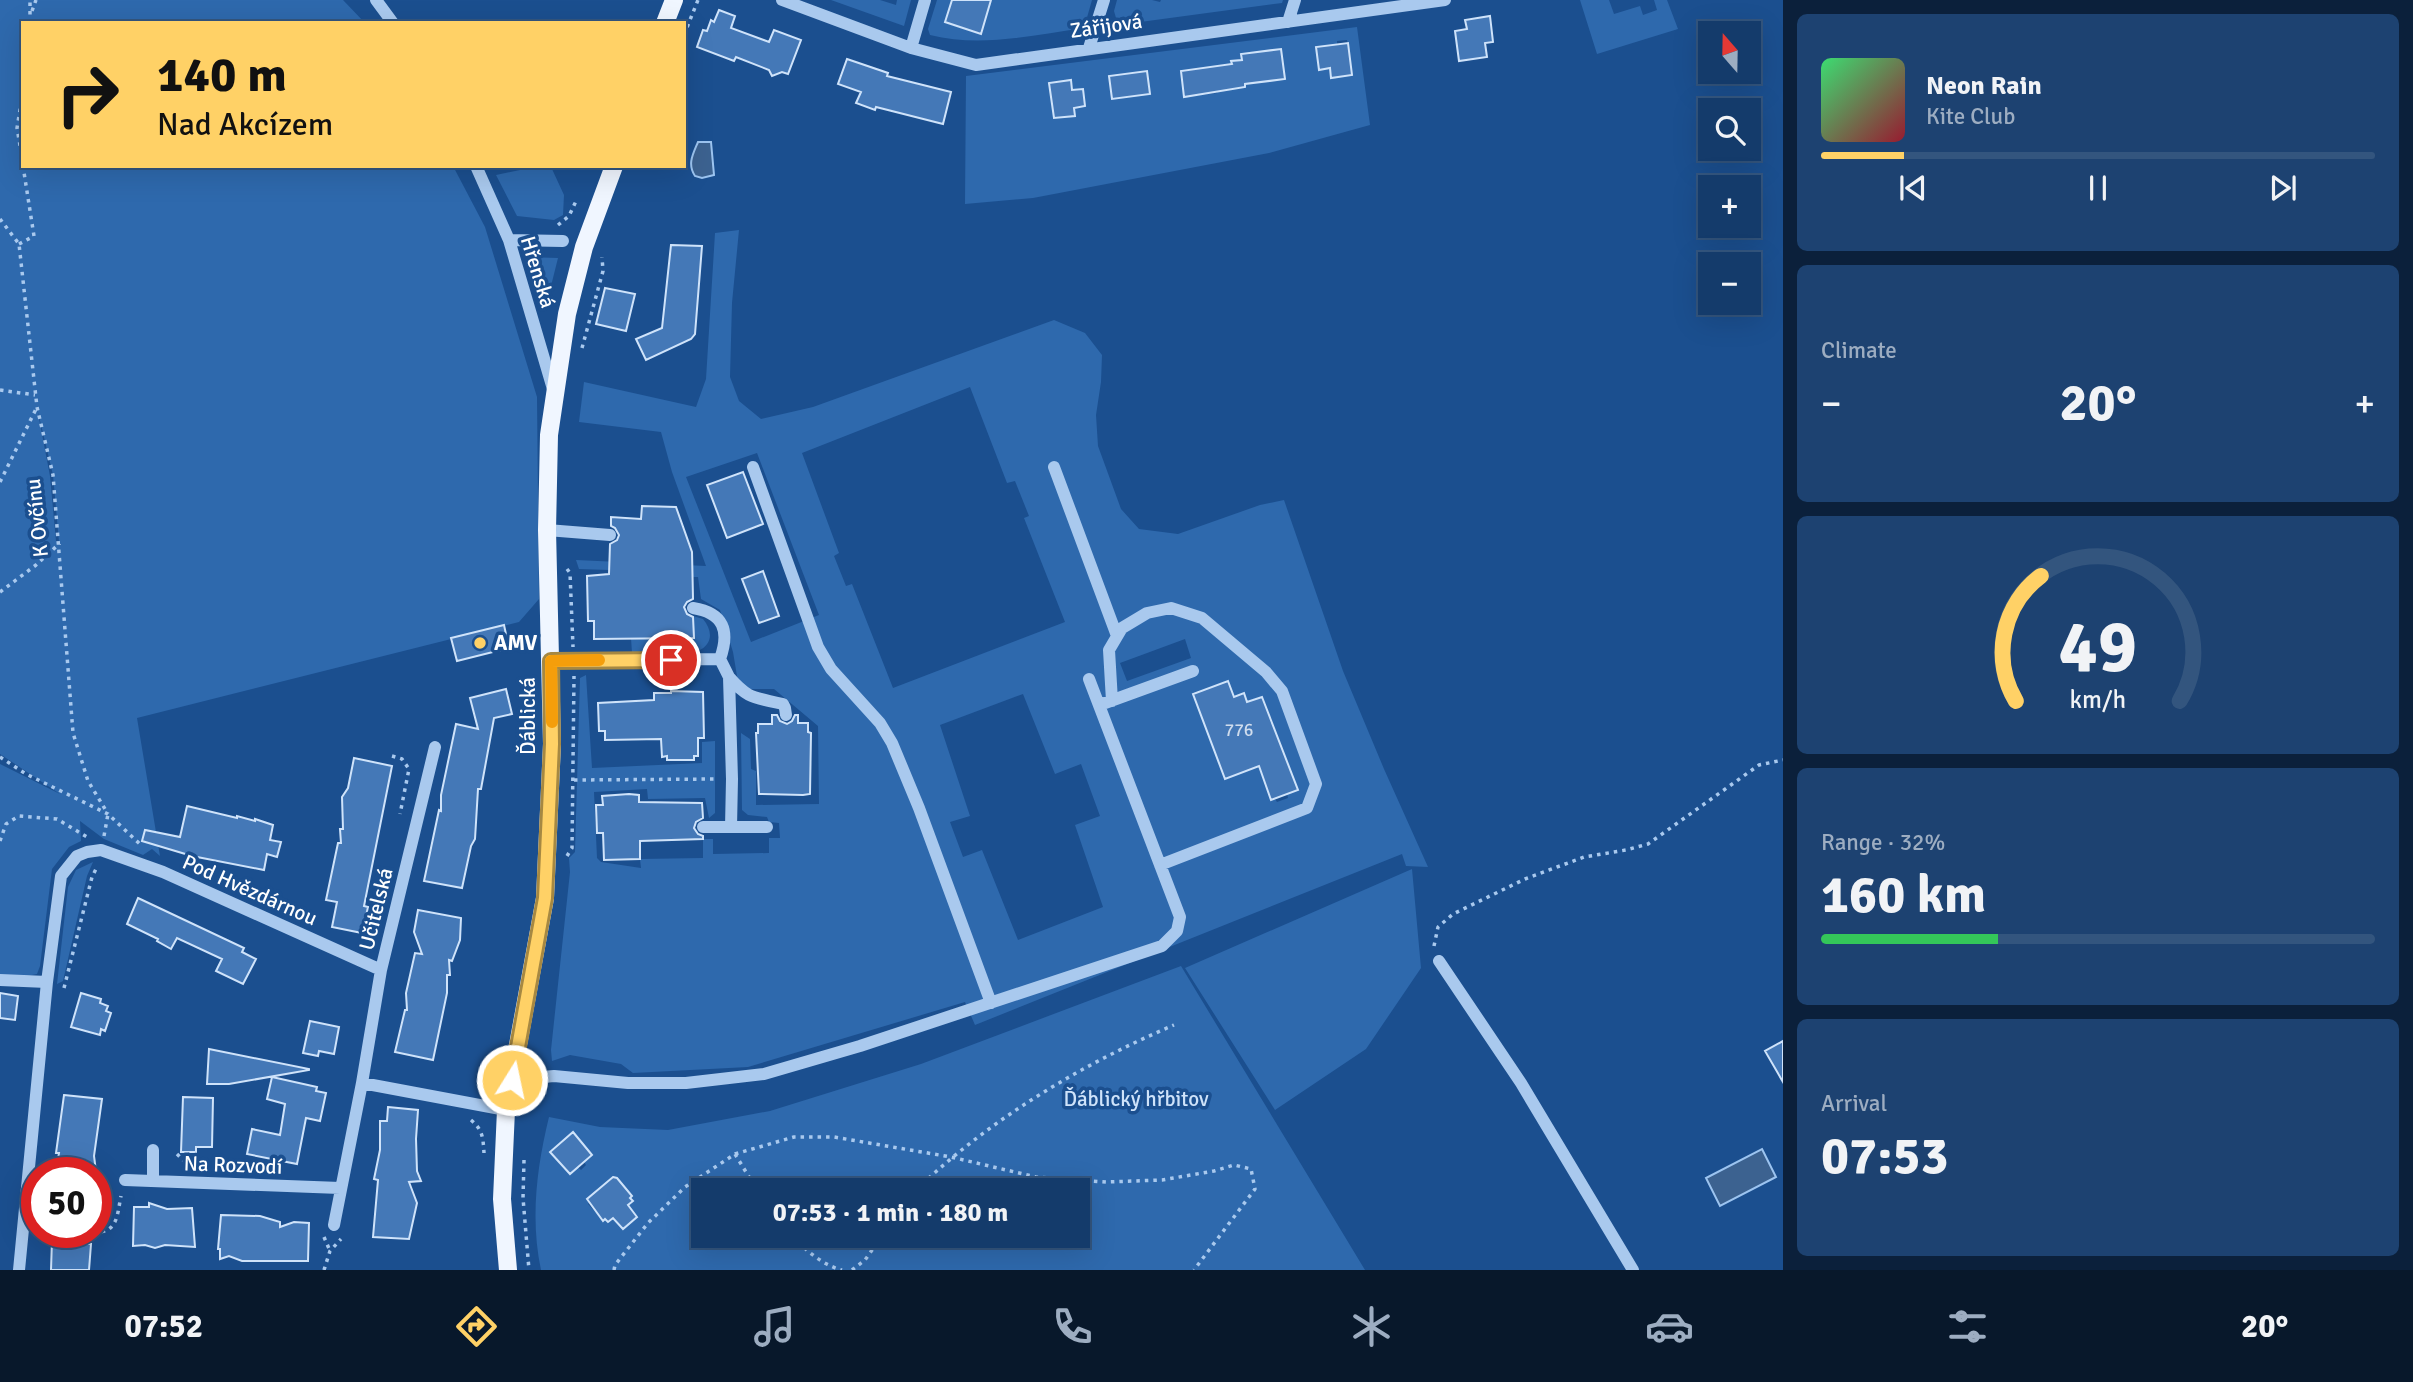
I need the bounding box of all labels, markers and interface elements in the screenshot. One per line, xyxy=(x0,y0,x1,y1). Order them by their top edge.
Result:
street label: Zářijová xyxy=(1068,8,1144,44)
north arrow xyxy=(1698,21,1760,84)
map controls xyxy=(1698,21,1761,315)
text: 140 m xyxy=(157,45,287,105)
icon: right xyxy=(42,49,133,140)
text: Neon Rain xyxy=(1926,70,2042,102)
button: search xyxy=(1698,98,1761,161)
text: Kite Club xyxy=(1926,102,2015,131)
text: Nad Akcízem xyxy=(157,105,333,144)
icon: previous xyxy=(1894,169,1932,207)
icon: pause xyxy=(2079,169,2117,207)
icon: next xyxy=(2264,169,2302,207)
button: + xyxy=(1698,175,1761,238)
street label: Hřenská xyxy=(515,233,561,311)
button: − xyxy=(1698,252,1761,315)
text: Climate xyxy=(1821,336,1897,365)
text: 20° xyxy=(2060,371,2136,435)
text: − xyxy=(1821,380,1842,427)
text: + xyxy=(2354,380,2375,427)
street label: K Ovčínu xyxy=(20,477,54,559)
text: 49 xyxy=(2059,603,2137,692)
place label: AMV xyxy=(494,630,538,656)
pin xyxy=(641,630,701,690)
marker: AMV xyxy=(472,635,488,651)
icon: arrive xyxy=(652,641,690,679)
street label: Ďáblická xyxy=(515,677,541,755)
text: km/h xyxy=(2070,684,2126,715)
house number: 776 xyxy=(1224,719,1254,741)
text: Range · 32% xyxy=(1821,828,1945,857)
street label: Pod Hvězdárnou xyxy=(179,849,321,931)
text: 160 km xyxy=(1821,863,1986,927)
street label: Učitelská xyxy=(353,865,399,953)
position arrow xyxy=(475,1043,549,1117)
park label: Ďáblický hřbitov xyxy=(1063,1086,1209,1112)
text: Arrival xyxy=(1821,1089,1887,1118)
text: 07:53 xyxy=(1821,1124,1949,1188)
street label: Na Rozvodí xyxy=(183,1150,283,1180)
speed limit sign: 50 xyxy=(21,1157,112,1248)
text: 07:53 · 1 min · 180 m xyxy=(773,1197,1008,1229)
icon: directions xyxy=(452,1302,501,1351)
icon: music xyxy=(750,1302,799,1351)
icon: phone xyxy=(1048,1302,1097,1351)
icon: climate xyxy=(1347,1302,1396,1351)
icon: car xyxy=(1645,1302,1694,1351)
icon: filters xyxy=(1943,1302,1992,1351)
text: 07:52 xyxy=(125,1307,203,1346)
text: 20° xyxy=(2241,1307,2288,1346)

